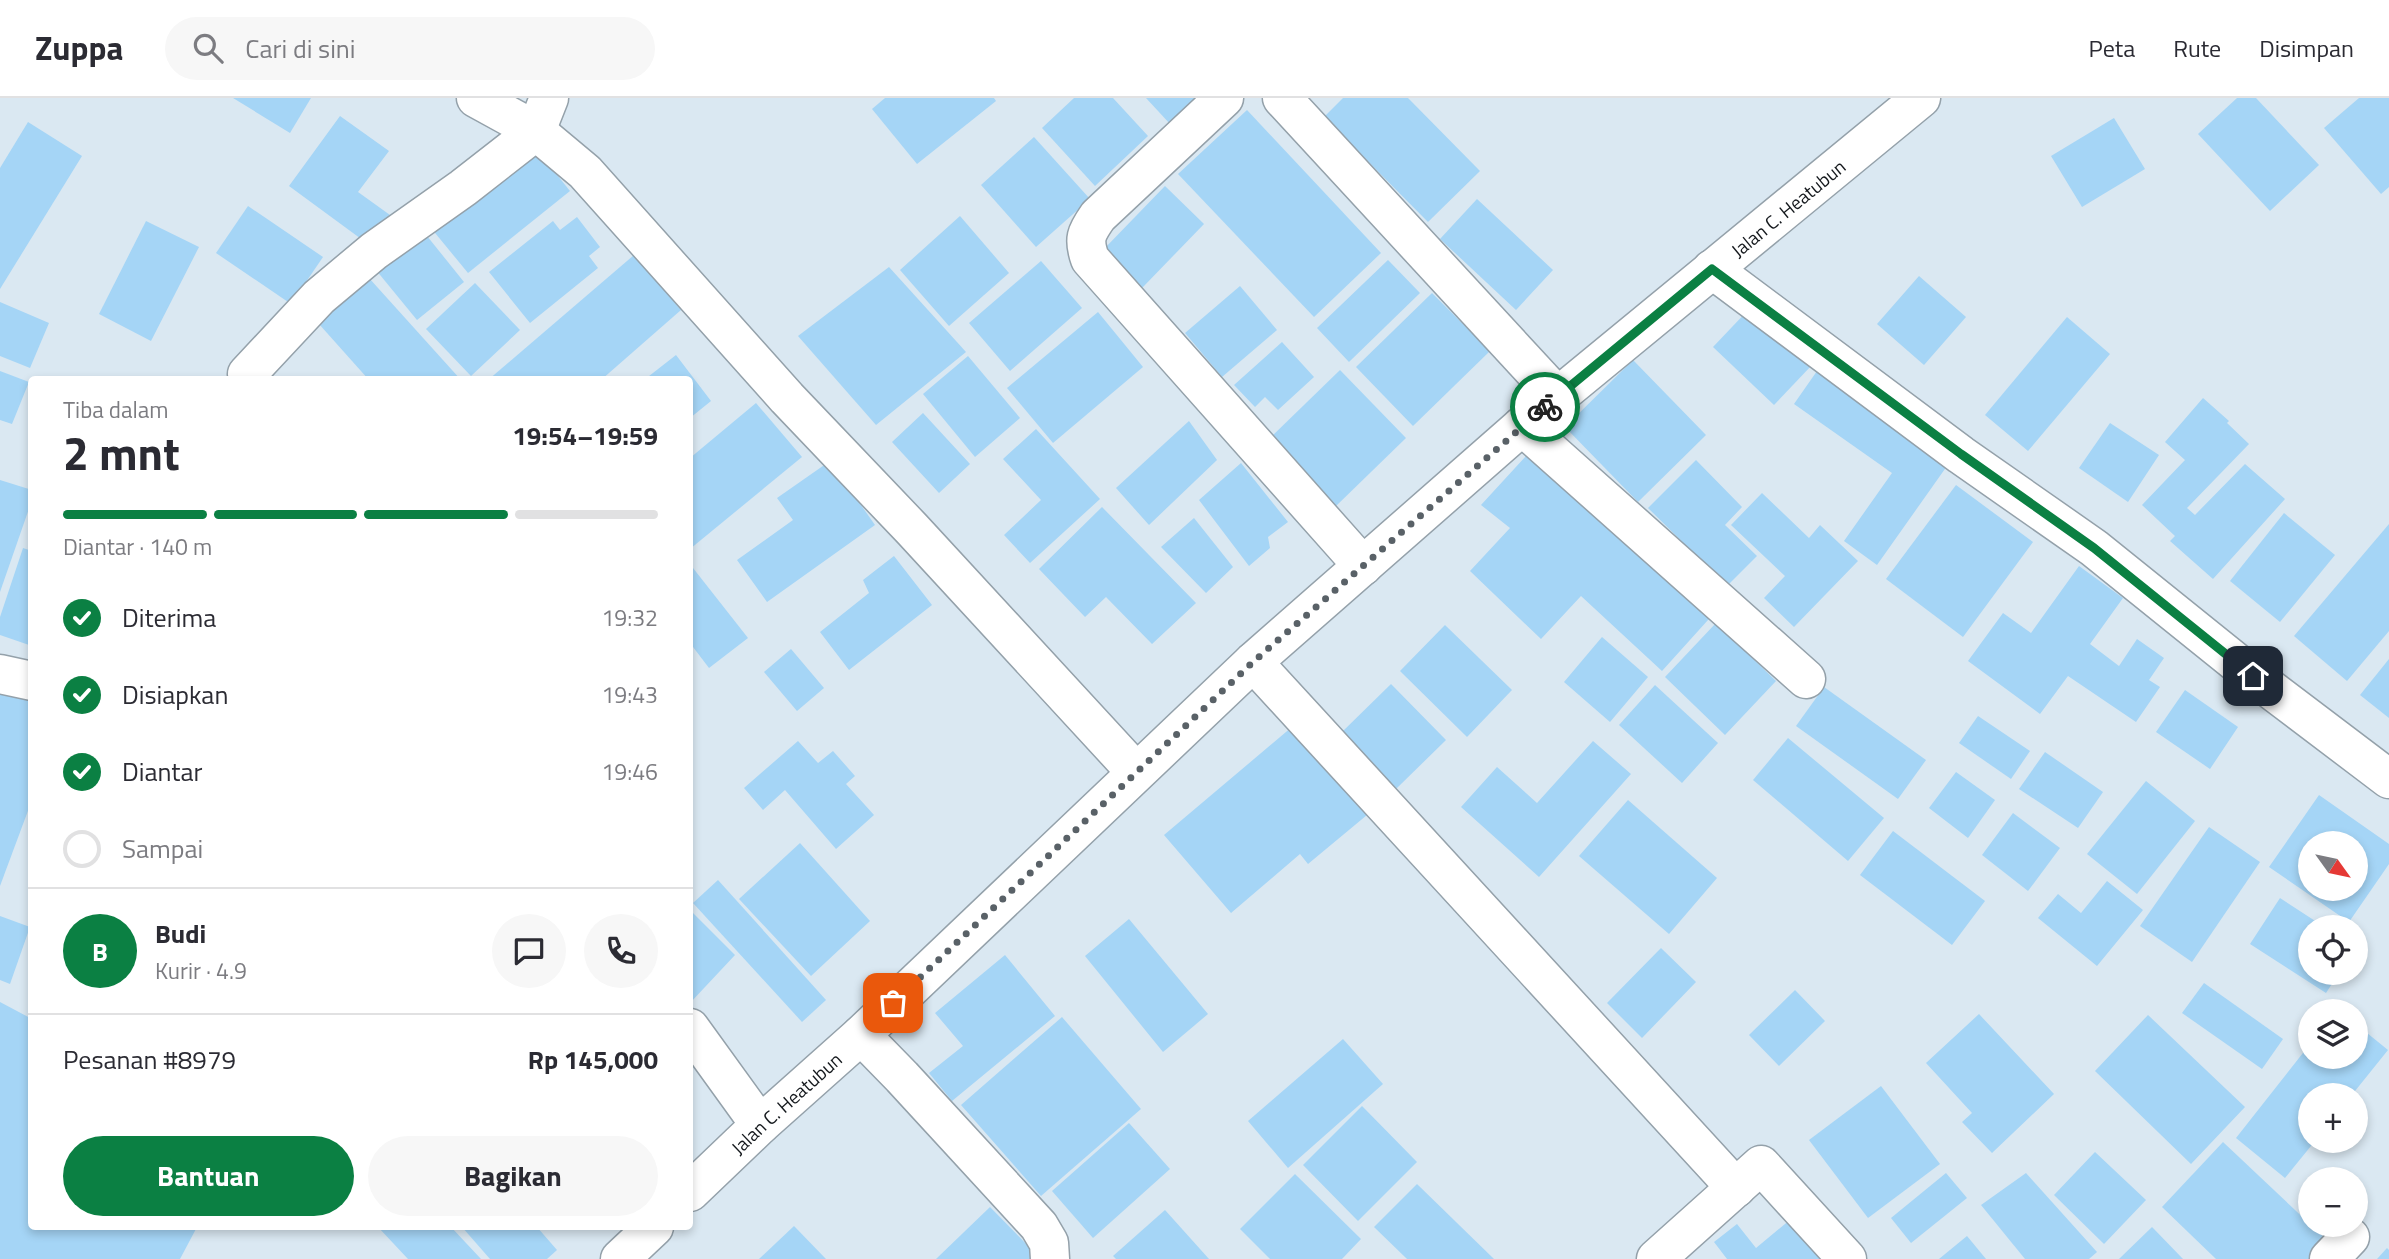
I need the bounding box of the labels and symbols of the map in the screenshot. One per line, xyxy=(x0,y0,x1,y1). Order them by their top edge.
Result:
street label: Jalan C. Heatubun xyxy=(1724,152,1851,264)
courier xyxy=(1510,372,1580,442)
pin xyxy=(2223,646,2283,706)
north arrow xyxy=(2298,831,2368,901)
pin xyxy=(863,973,923,1033)
street label: Jalan C. Heatubun xyxy=(724,1045,848,1161)

